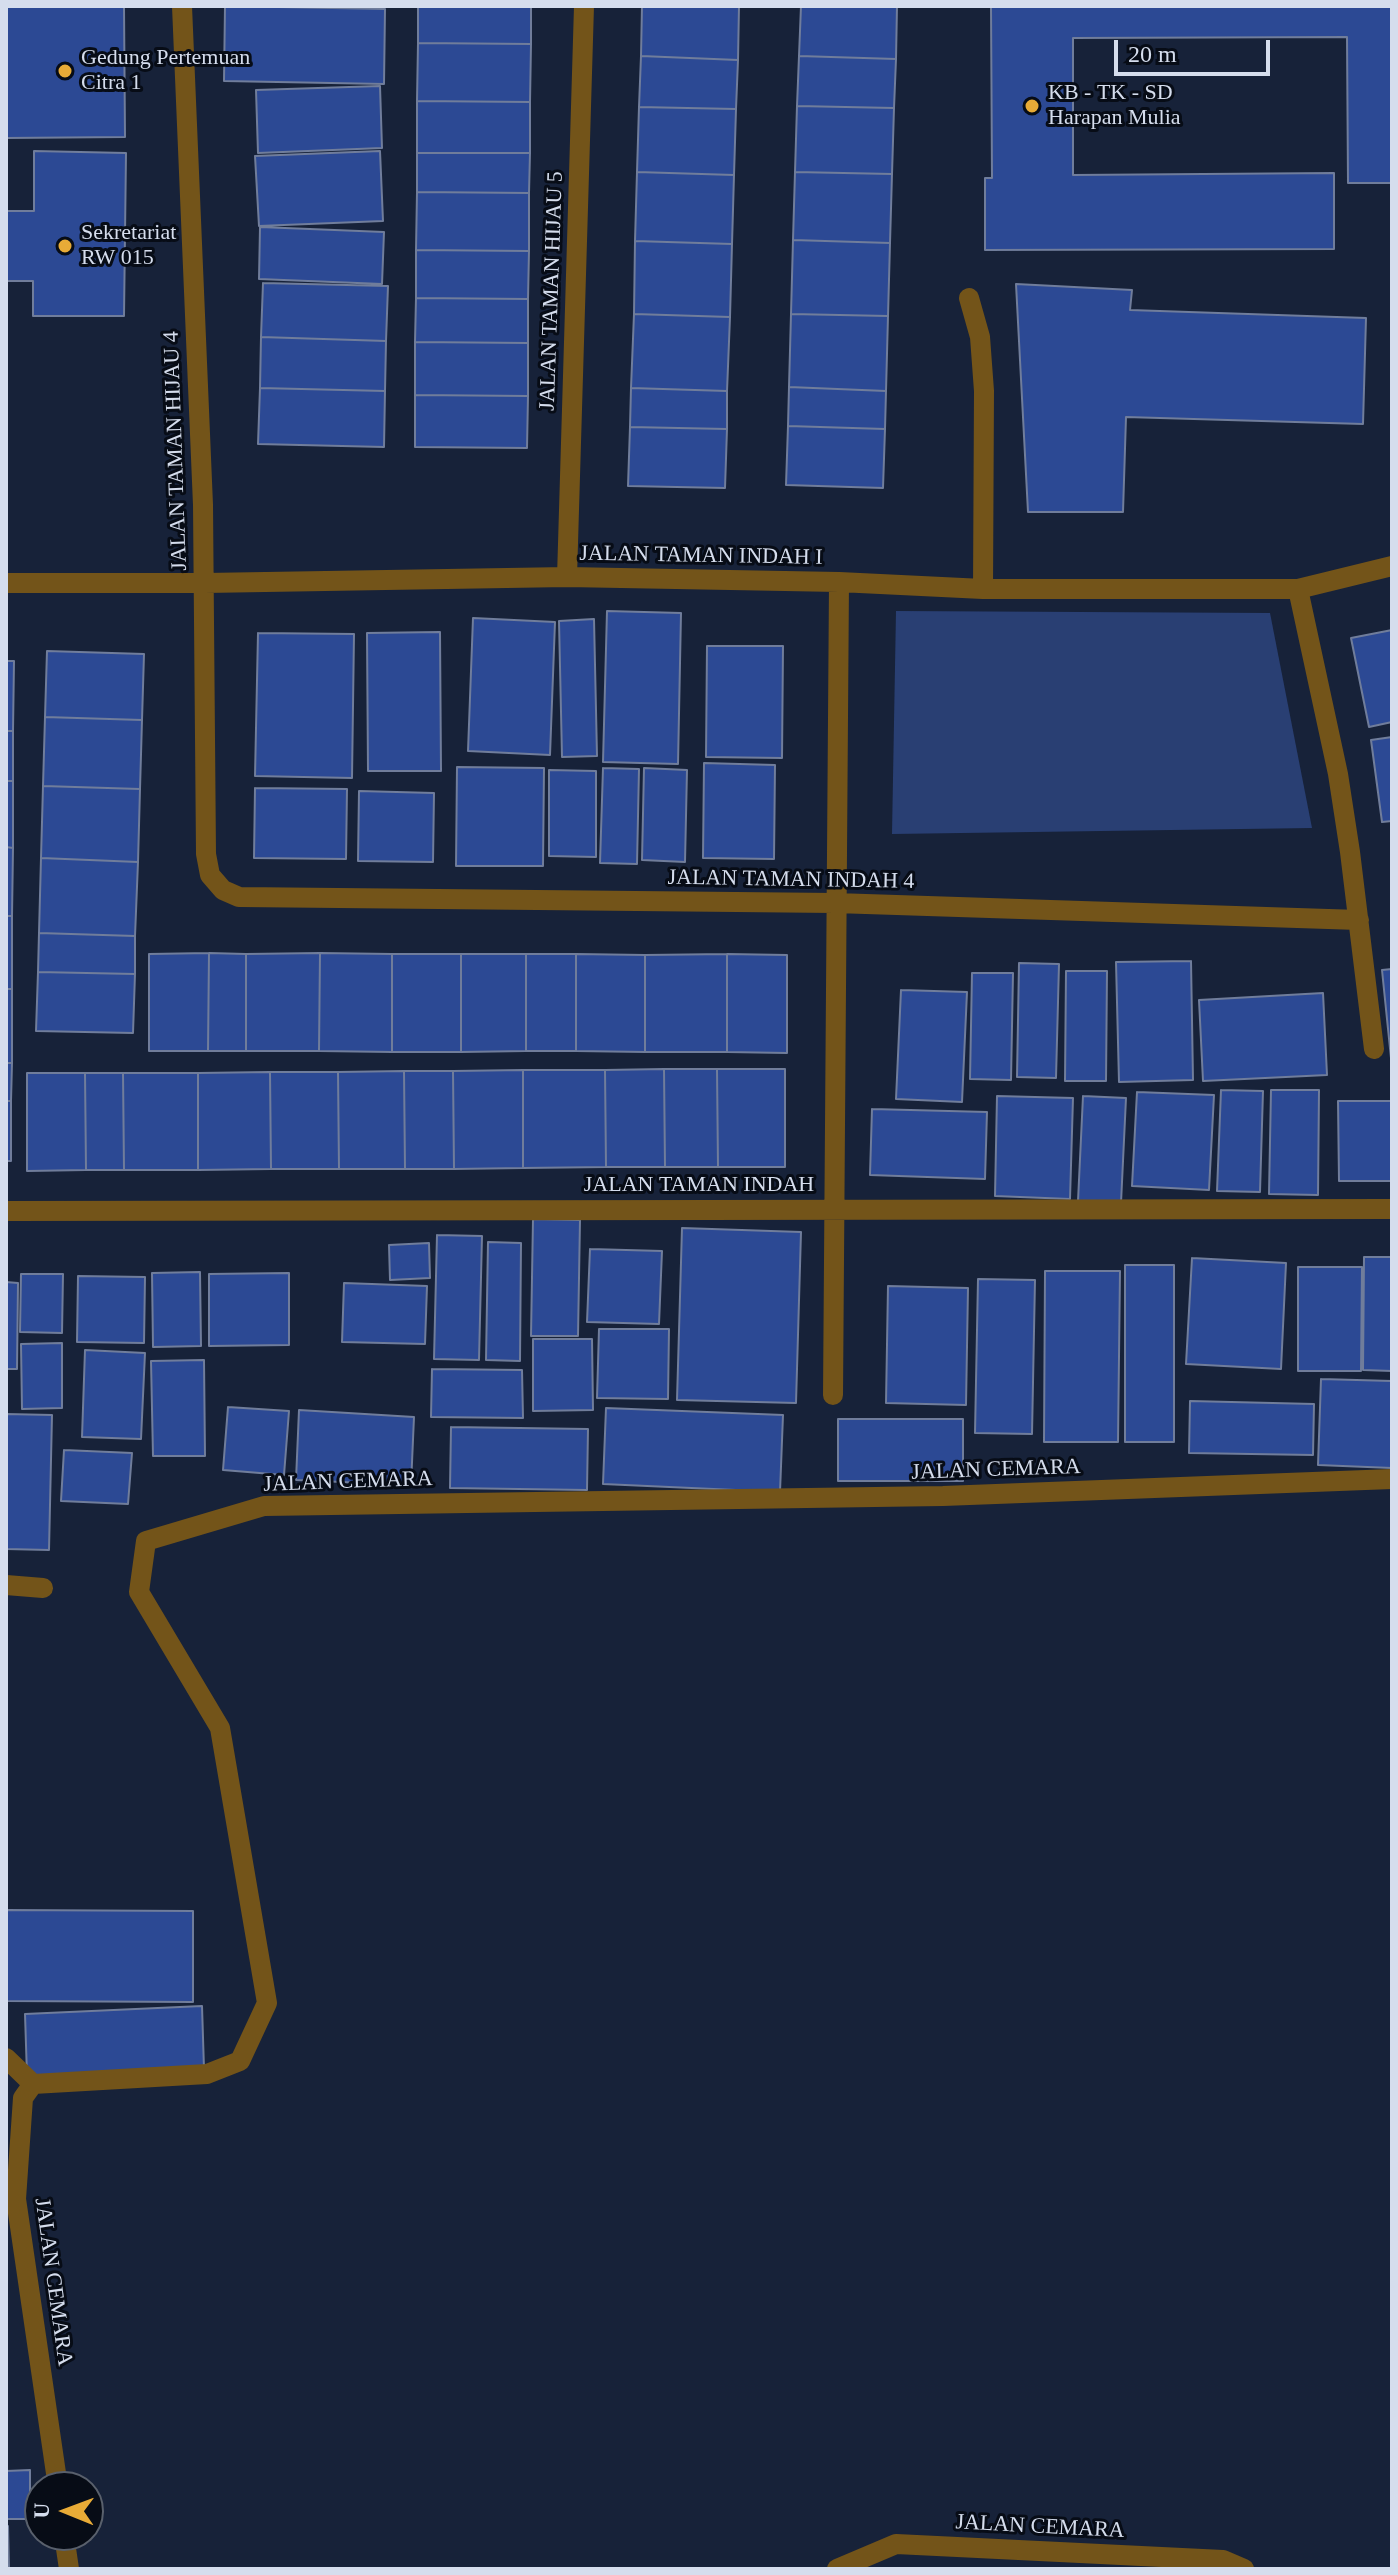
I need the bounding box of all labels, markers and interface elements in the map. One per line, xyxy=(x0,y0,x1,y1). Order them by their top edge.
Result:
scale bar xyxy=(1118,24,1274,74)
text: 20 m xyxy=(1128,41,1177,67)
place label: Gedung Pertemuan Citra 1 xyxy=(81,45,250,96)
marker: Gedung Pertemuan Citra 1 xyxy=(56,62,74,80)
place label: KB - TK - SD Harapan Mulia xyxy=(1048,80,1181,132)
marker: KB - TK - SD Harapan Mulia xyxy=(1023,97,1041,115)
street label: JALAN TAMAN HIJAU 5 xyxy=(535,171,569,411)
place label: Sekretariat RW 015 xyxy=(81,220,176,272)
marker: Sekretariat RW 015 xyxy=(56,237,74,255)
street label: JALAN TAMAN HIJAU 4 xyxy=(159,331,193,571)
street label: JALAN TAMAN INDAH I xyxy=(579,541,823,571)
street label: JALAN TAMAN INDAH 4 xyxy=(667,865,915,895)
street label: JALAN TAMAN INDAH xyxy=(584,1172,814,1198)
street label: JALAN CEMARA xyxy=(911,1454,1081,1486)
street label: JALAN CEMARA xyxy=(263,1466,433,1498)
street label: JALAN CEMARA xyxy=(28,2196,78,2368)
north arrow xyxy=(24,2471,104,2551)
text: U xyxy=(29,2502,54,2519)
street label: JALAN CEMARA xyxy=(955,2509,1125,2545)

